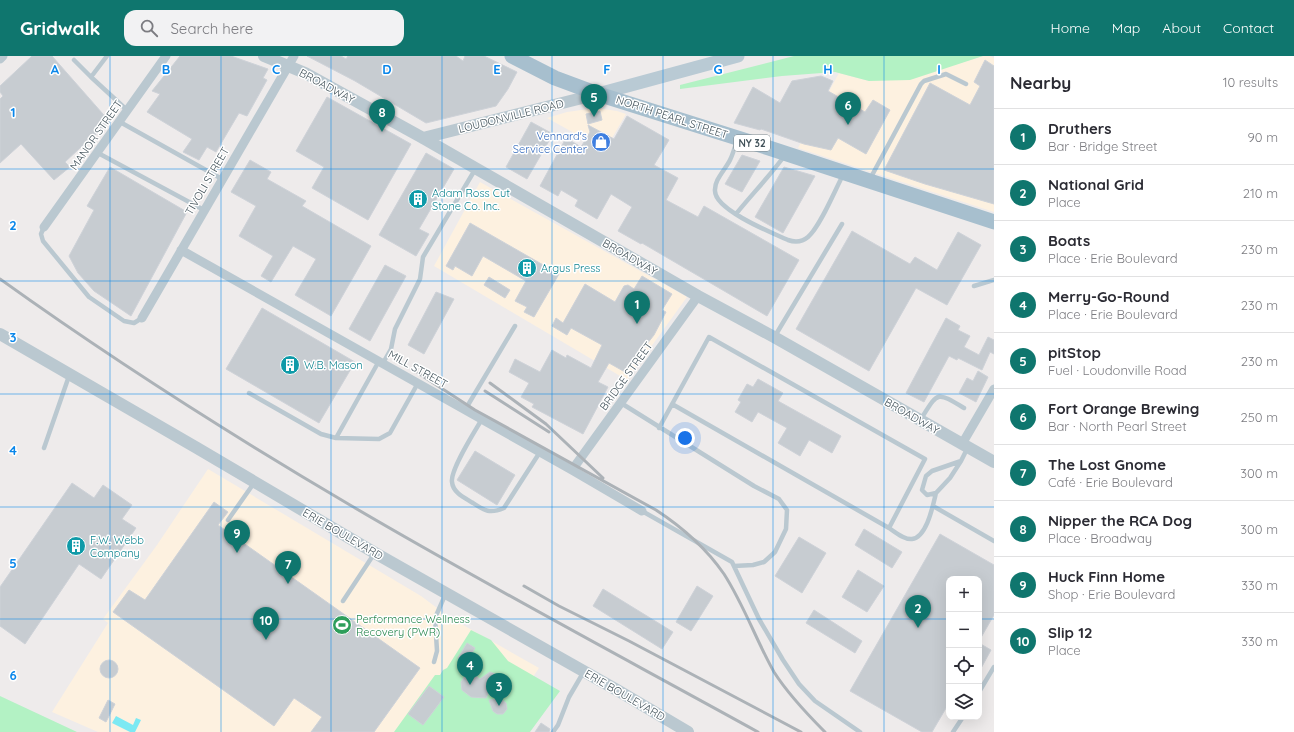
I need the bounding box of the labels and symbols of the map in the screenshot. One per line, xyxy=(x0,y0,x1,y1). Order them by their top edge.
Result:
text: A xyxy=(51,61,60,77)
text: B xyxy=(162,61,170,77)
text: C xyxy=(272,61,280,77)
text: D xyxy=(382,61,392,77)
text: E xyxy=(493,61,501,77)
text: F xyxy=(603,61,611,77)
text: G xyxy=(713,61,723,77)
text: H xyxy=(823,61,833,77)
text: I xyxy=(937,61,941,77)
street label: BROADWAY xyxy=(297,66,357,106)
pin: 5 xyxy=(581,84,607,117)
street label: NORTH PEARL STREET xyxy=(614,92,730,142)
pin: 6 xyxy=(835,92,861,125)
street label: LOUDONVILLE ROAD xyxy=(457,96,565,136)
street label: MANOR STREET xyxy=(67,97,126,173)
pin: 8 xyxy=(369,99,395,132)
text: 1 xyxy=(10,104,16,120)
place label: Vennard's Service Center xyxy=(513,129,588,156)
shop icon: Vennard's Service Center xyxy=(590,131,612,153)
road number: NY 32 xyxy=(734,135,770,151)
street label: TIVOLI STREET xyxy=(182,144,232,217)
place label: Adam Ross Cut Stone Co. Inc. xyxy=(432,186,510,213)
building icon: Adam Ross Cut Stone Co. Inc. xyxy=(407,188,429,210)
text: 2 xyxy=(9,217,17,233)
street label: BROADWAY xyxy=(600,236,660,278)
building icon: Argus Press xyxy=(516,257,538,279)
place label: Argus Press xyxy=(541,261,600,275)
pin: 1 xyxy=(624,291,650,324)
text: 3 xyxy=(10,329,17,345)
street label: BRIDGE STREET xyxy=(596,339,656,413)
street label: MILL STREET xyxy=(386,347,451,391)
building icon: W.B. Mason xyxy=(279,354,301,376)
place label: W.B. Mason xyxy=(304,358,363,372)
street label: BROADWAY xyxy=(882,395,942,437)
your location xyxy=(675,428,695,448)
text: 4 xyxy=(9,442,17,458)
street label: ERIE BOULEVARD xyxy=(300,505,386,563)
pin: 9 xyxy=(224,520,250,553)
place label: F.W. Webb Company xyxy=(90,533,144,560)
building icon: F.W. Webb Company xyxy=(65,535,87,557)
pin: 7 xyxy=(275,551,301,584)
text: 5 xyxy=(9,555,17,571)
pin: 2 xyxy=(905,595,931,628)
pin: 10 xyxy=(253,607,279,640)
place label: Performance Wellness Recovery (PWR) xyxy=(356,612,470,639)
sports icon: Performance Wellness Recovery (PWR) xyxy=(331,614,353,636)
pin: 4 xyxy=(457,652,483,685)
street label: ERIE BOULEVARD xyxy=(582,666,668,724)
text: 6 xyxy=(9,667,17,683)
pin: 3 xyxy=(486,673,512,706)

